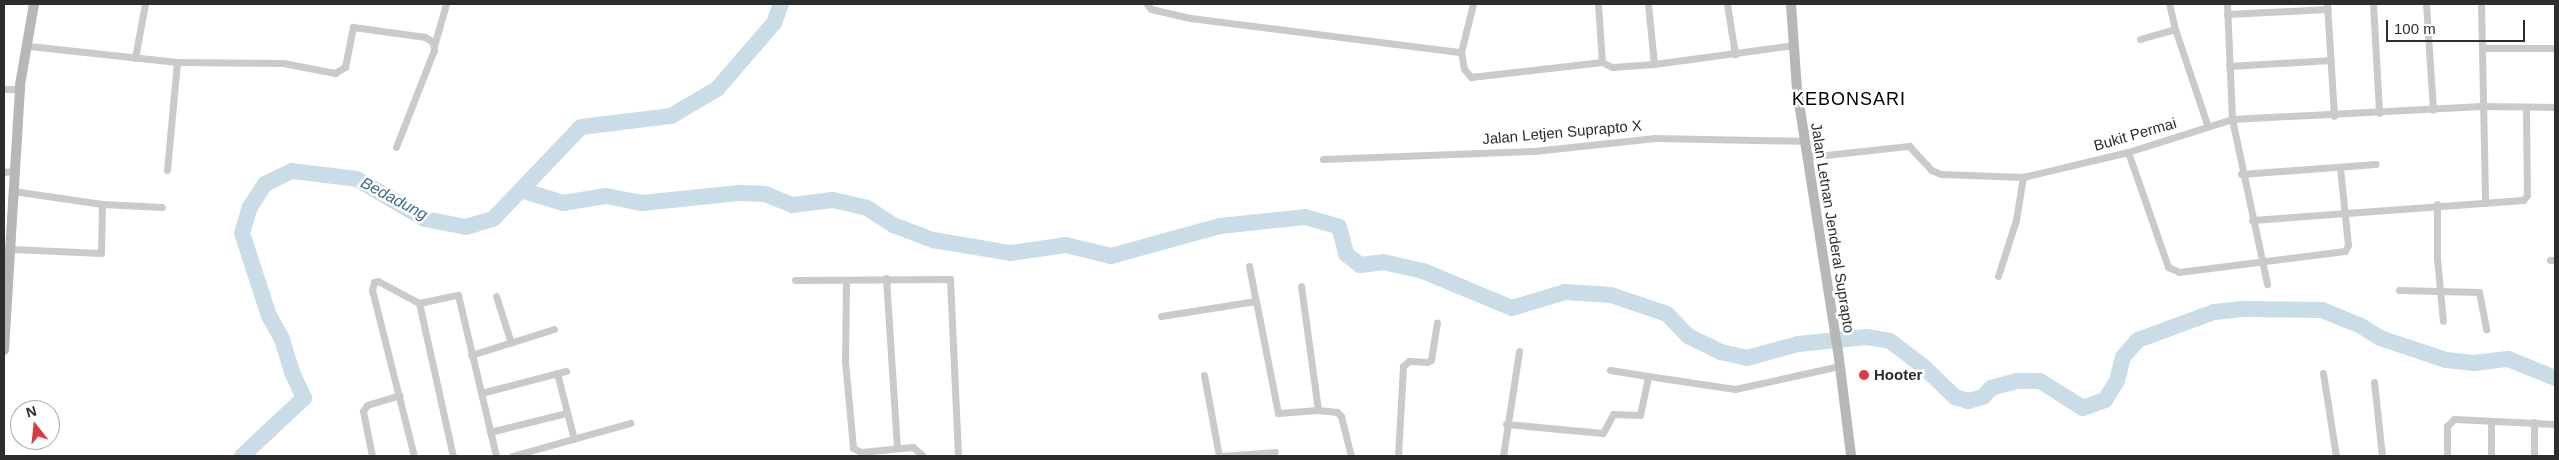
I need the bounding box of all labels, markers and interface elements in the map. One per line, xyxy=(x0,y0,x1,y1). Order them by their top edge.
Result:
scale bar xyxy=(2389,10,2528,42)
text: 100 m xyxy=(2394,20,2436,37)
district label: KEBONSARI xyxy=(1791,88,1907,110)
street label: Bukit Permai xyxy=(2092,114,2178,154)
street label: Jalan Letjen Suprapto X xyxy=(1481,116,1643,148)
street label: Jalan Letnan Jenderal Suprapto xyxy=(1807,122,1859,334)
water label: Bedadung xyxy=(357,173,431,225)
place label: Hooter xyxy=(1874,366,1922,384)
marker: Hooter xyxy=(1858,369,1870,381)
north arrow xyxy=(10,400,60,450)
text: N xyxy=(24,402,38,421)

